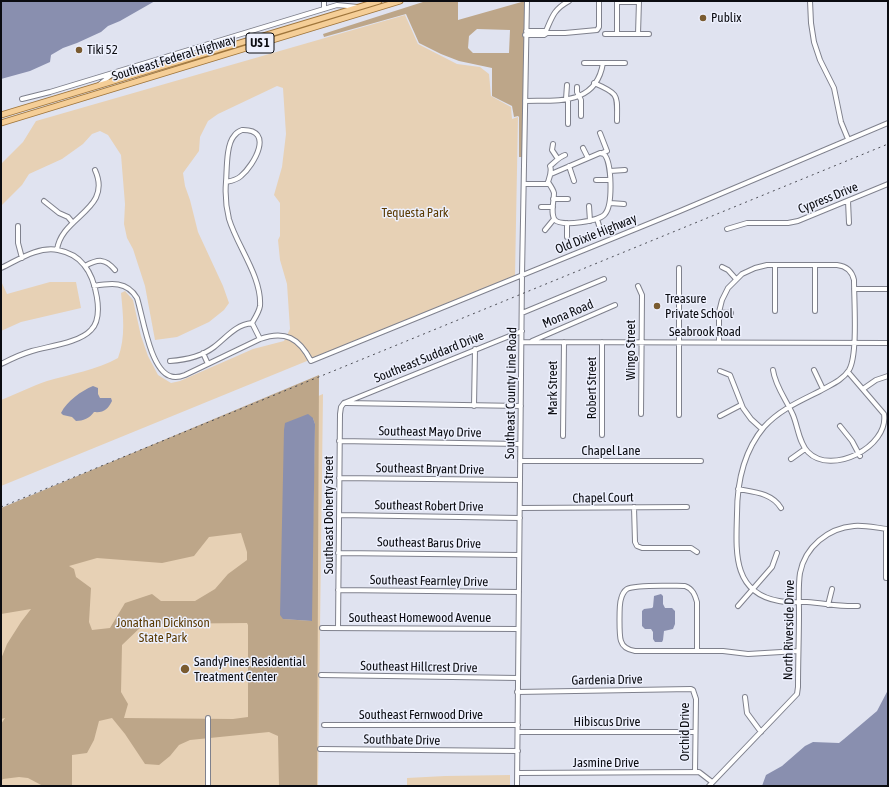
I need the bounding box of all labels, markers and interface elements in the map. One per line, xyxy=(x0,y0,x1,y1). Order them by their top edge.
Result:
place label: Publix xyxy=(711,10,741,26)
marker: Publix xyxy=(698,13,708,23)
street label: Southeast Federal Highway xyxy=(110,32,238,84)
road number: US 1 xyxy=(246,33,274,53)
place label: Tiki 52 xyxy=(87,42,118,58)
marker: Tiki 52 xyxy=(74,45,84,55)
street label: Cypress Drive xyxy=(796,179,860,217)
park label: Tequesta Park xyxy=(382,205,448,221)
street label: Old Dixie Highway xyxy=(553,211,639,257)
place label: Treasure Private School xyxy=(665,291,733,322)
street label: Mona Road xyxy=(540,296,596,332)
marker: Treasure Private School xyxy=(652,301,662,311)
street label: Wingo Street xyxy=(623,320,639,380)
street label: Seabrook Road xyxy=(669,324,741,340)
street label: Southeast County Line Road xyxy=(502,327,520,459)
street label: Southeast Suddard Drive xyxy=(372,328,486,386)
street label: Robert Street xyxy=(584,357,600,419)
street label: Mark Street xyxy=(545,361,561,415)
street label: Southeast Mayo Drive xyxy=(378,423,482,441)
street label: Chapel Lane xyxy=(582,443,640,459)
street label: Southeast Doherty Street xyxy=(321,456,337,574)
street label: Southeast Bryant Drive xyxy=(376,460,484,478)
street label: Chapel Court xyxy=(572,490,634,506)
street label: Southeast Robert Drive xyxy=(374,497,484,515)
street label: Southeast Barus Drive xyxy=(377,534,481,552)
street label: Southeast Fearnley Drive xyxy=(370,572,488,590)
street label: North Riverside Drive xyxy=(780,580,798,680)
street label: Southeast Homewood Avenue xyxy=(349,610,491,626)
park label: Jonathan Dickinson State Park xyxy=(116,615,210,646)
place label: SandyPines Residential Treatment Center xyxy=(194,654,306,685)
street label: Southeast Hillcrest Drive xyxy=(360,658,478,676)
marker: SandyPines Residential Treatment Center xyxy=(179,663,191,675)
street label: Gardenia Drive xyxy=(571,672,643,688)
street label: Orchid Drive xyxy=(677,703,693,761)
street label: Southeast Fernwood Drive xyxy=(359,707,483,723)
street label: Hibiscus Drive xyxy=(574,714,640,730)
street label: Southbate Drive xyxy=(364,732,440,748)
street label: Jasmine Drive xyxy=(573,755,639,771)

